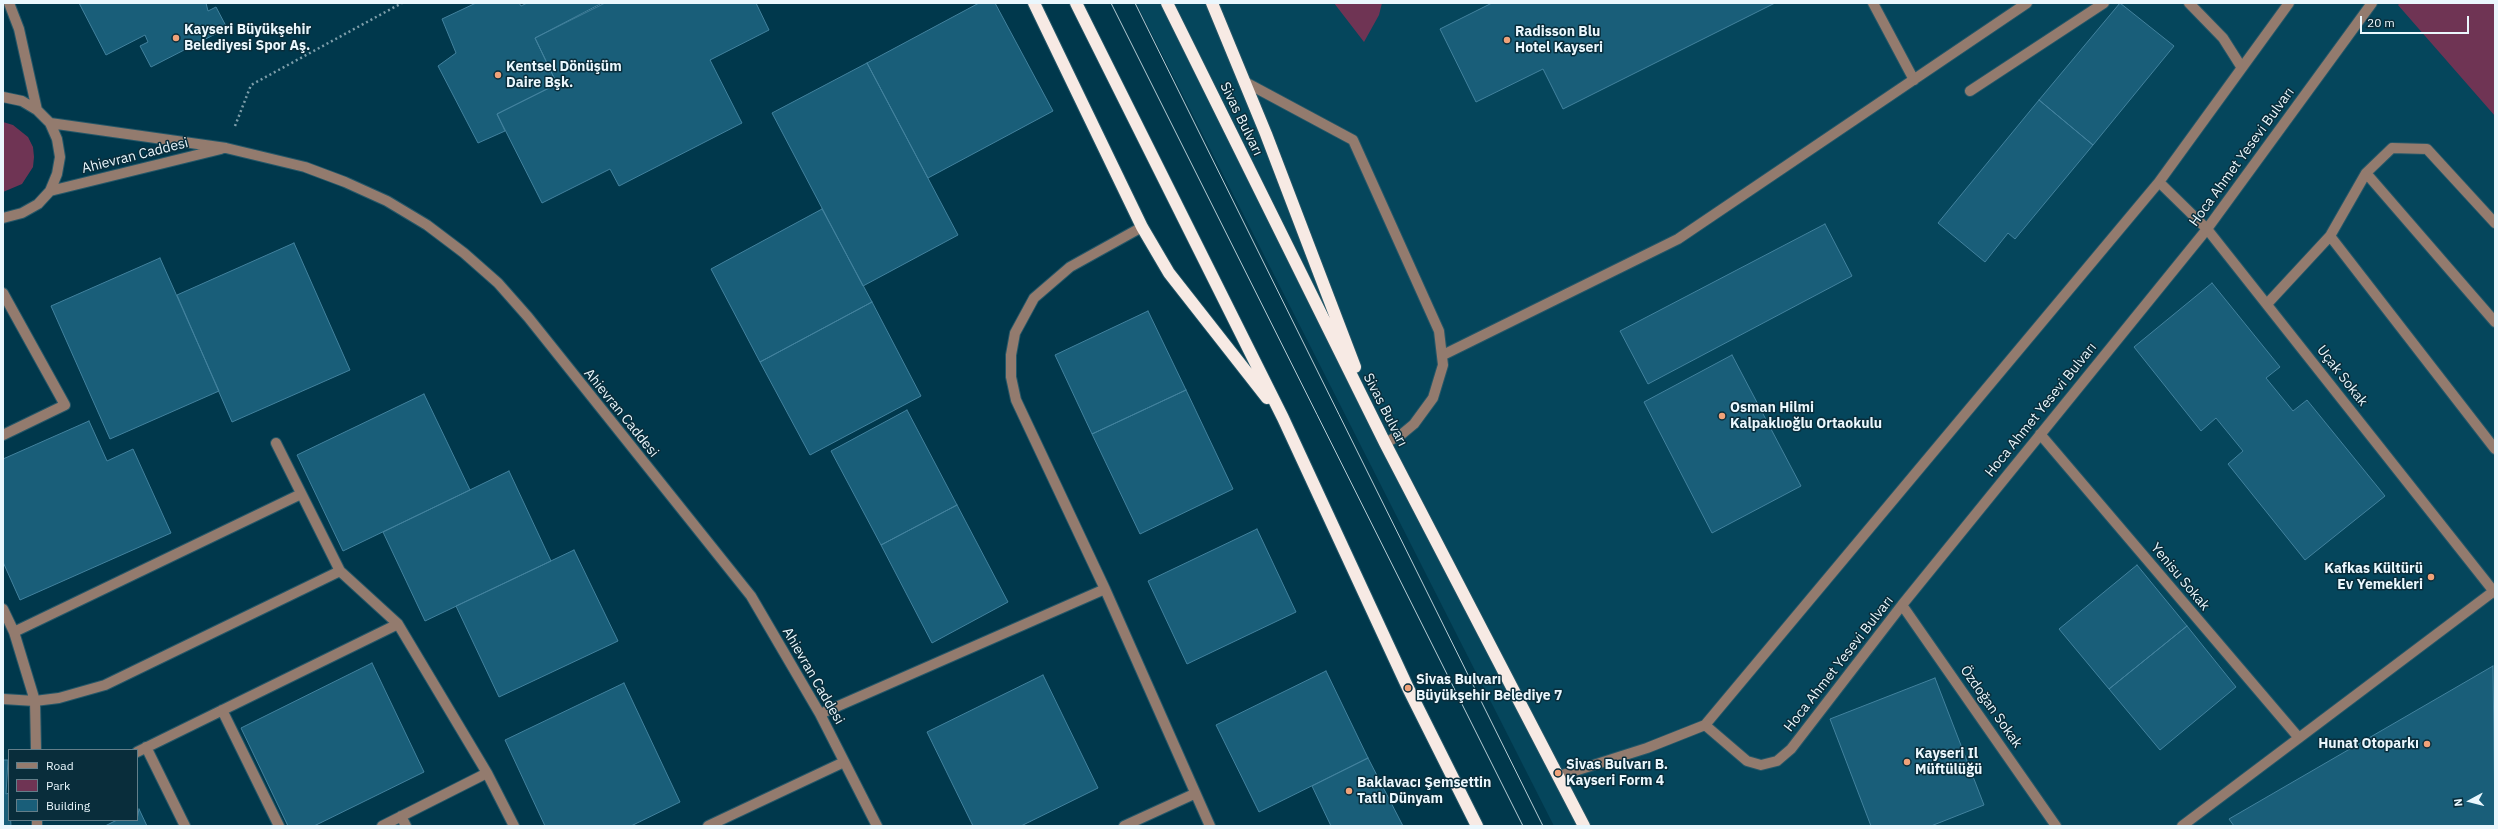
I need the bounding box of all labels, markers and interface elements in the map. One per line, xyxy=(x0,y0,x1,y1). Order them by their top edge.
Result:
scale bar xyxy=(2362,8,2471,34)
text: 20 m xyxy=(2367,15,2395,30)
place label: Kayseri Büyükşehir Belediyesi Spor Aş. xyxy=(184,22,311,54)
place label: Radisson Blu Hotel Kayseri xyxy=(1515,24,1603,56)
marker: Kayseri Büyükşehir Belediyesi Spor Aş. xyxy=(171,33,181,43)
marker: Radisson Blu Hotel Kayseri xyxy=(1502,35,1512,45)
place label: Kentsel Dönüşüm Daire Bşk. xyxy=(506,59,622,92)
marker: Kentsel Dönüşüm Daire Bşk. xyxy=(493,70,503,80)
street label: Sivas Bulvarı xyxy=(1216,80,1266,158)
street label: Hoca Ahmet Yesevi Bulvarı xyxy=(2186,84,2298,230)
street label: Ahievran Caddesi xyxy=(80,135,190,177)
street label: Hoca Ahmet Yesevi Bulvarı xyxy=(1982,340,2100,480)
street label: Uçak Sokak xyxy=(2313,342,2371,410)
street label: Ahievran Caddesi xyxy=(580,365,662,461)
street label: Sivas Bulvarı xyxy=(1359,371,1411,449)
place label: Osman Hilmi Kalpaklıoğlu Ortaokulu xyxy=(1730,400,1882,432)
marker: Osman Hilmi Kalpaklıoğlu Ortaokulu xyxy=(1717,411,1727,421)
street label: Yenisu Sokak xyxy=(2147,540,2213,614)
place label: Kafkas Kültürü Ev Yemekleri xyxy=(2324,561,2423,594)
marker: Kafkas Kültürü Ev Yemekleri xyxy=(2426,572,2436,582)
street label: Hoca Ahmet Yesevi Bulvarı xyxy=(1781,593,1897,735)
street label: Ahievran Caddesi xyxy=(778,625,848,727)
street label: Özdoğan Sokak xyxy=(1956,663,2026,751)
place label: Sivas Bulvarı Büyükşehir Belediye 7 xyxy=(1416,672,1562,704)
marker: Sivas Bulvarı Büyükşehir Belediye 7 xyxy=(1403,683,1413,693)
place label: Hunat Otoparkı xyxy=(2318,736,2419,752)
marker: Hunat Otoparkı xyxy=(2422,739,2432,749)
place label: Kayseri Il Müftülüğü xyxy=(1915,746,1982,778)
legend xyxy=(8,749,138,821)
place label: Sivas Bulvarı B. Kayseri Form 4 xyxy=(1566,757,1668,790)
marker: Kayseri Il Müftülüğü xyxy=(1902,757,1912,767)
text: Road xyxy=(46,758,74,773)
marker: Sivas Bulvarı B. Kayseri Form 4 xyxy=(1553,768,1563,778)
place label: Baklavacı Şemsettin Tatlı Dünyam xyxy=(1357,775,1491,808)
text: Park xyxy=(46,778,70,793)
north arrow xyxy=(2450,781,2490,821)
marker: Baklavacı Şemsettin Tatlı Dünyam xyxy=(1344,786,1354,796)
text: Building xyxy=(46,798,90,813)
text: N xyxy=(2451,798,2466,807)

